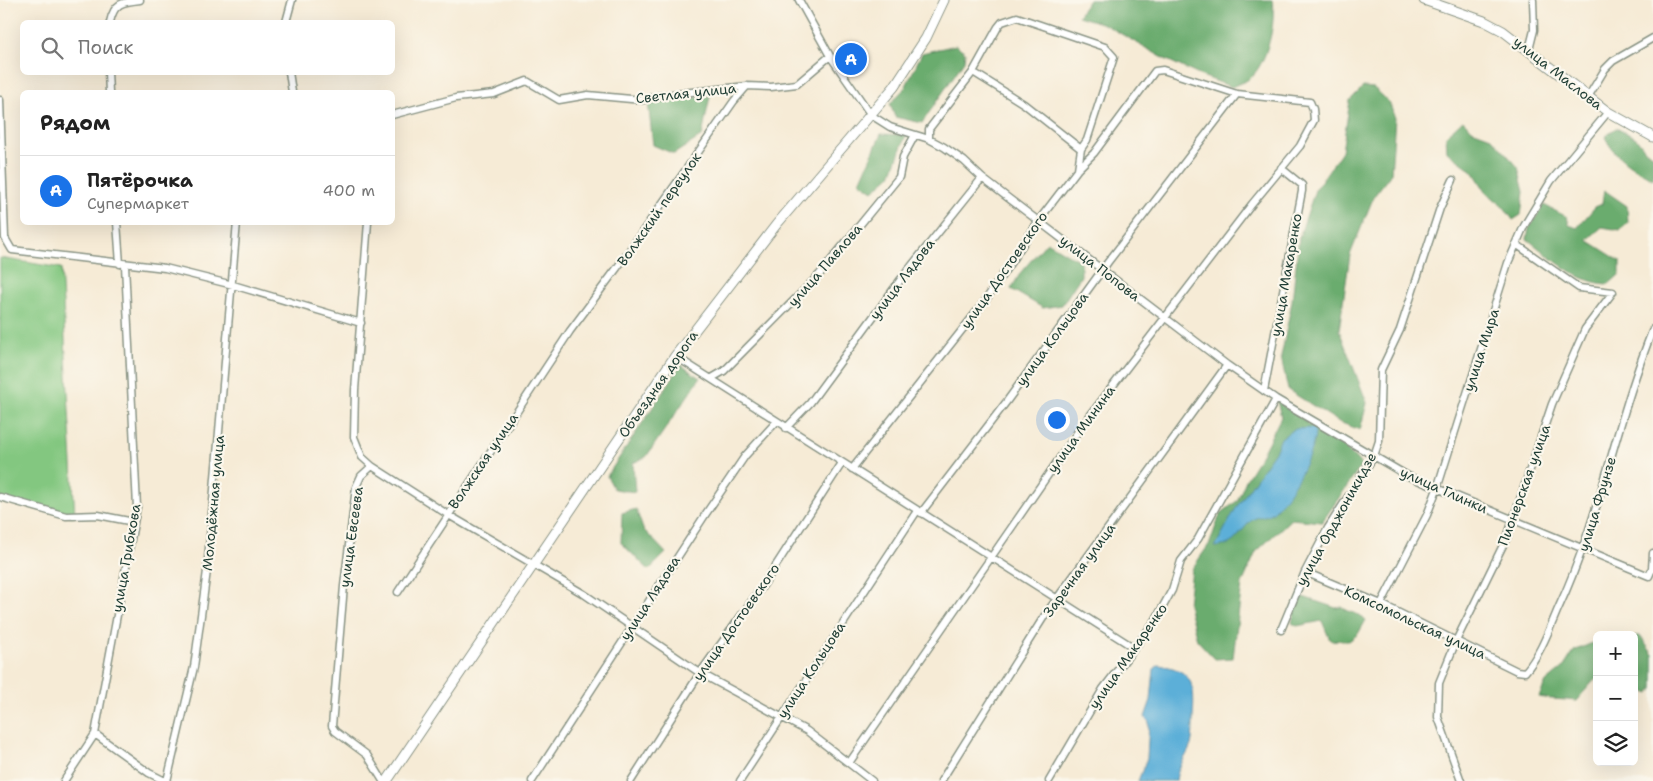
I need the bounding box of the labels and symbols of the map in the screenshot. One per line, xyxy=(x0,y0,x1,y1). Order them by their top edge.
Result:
street label: улица Маслова xyxy=(1510,32,1607,114)
pin: A xyxy=(835,40,867,78)
street label: Светлая улица xyxy=(635,79,737,107)
street label: Волжский переулок xyxy=(613,148,705,269)
street label: улица Достоевского xyxy=(957,208,1051,332)
street label: улица Макаренко xyxy=(1266,212,1306,338)
street label: улица Павлова xyxy=(784,219,866,310)
street label: улица Попова xyxy=(1056,231,1144,305)
street label: улица Лядова xyxy=(866,235,939,323)
street label: улица Кольцова xyxy=(1012,288,1092,390)
street label: улица Мира xyxy=(1459,306,1503,394)
street label: Объездная дорога xyxy=(614,327,702,441)
street label: улица Минина xyxy=(1043,381,1119,476)
your location xyxy=(1044,407,1070,433)
street label: Волжская улица xyxy=(444,409,522,513)
street label: Пионерская улица xyxy=(1494,422,1554,548)
street label: Молодёжная улица xyxy=(198,434,228,572)
street label: улица Орджоникидзе xyxy=(1292,449,1380,589)
street label: улица Фрунзе xyxy=(1574,454,1620,554)
street label: улица Глинки xyxy=(1397,463,1491,517)
street label: улица Евсеева xyxy=(335,485,367,588)
street label: улица Грибкова xyxy=(108,502,144,614)
street label: Заречная улица xyxy=(1039,519,1119,620)
street label: улица Лядова xyxy=(616,552,684,644)
street label: улица Достоевского xyxy=(689,560,783,684)
street label: Комсомольская улица xyxy=(1341,581,1489,663)
street label: улица Макаренко xyxy=(1085,600,1171,712)
street label: улица Кольцова xyxy=(773,618,849,722)

